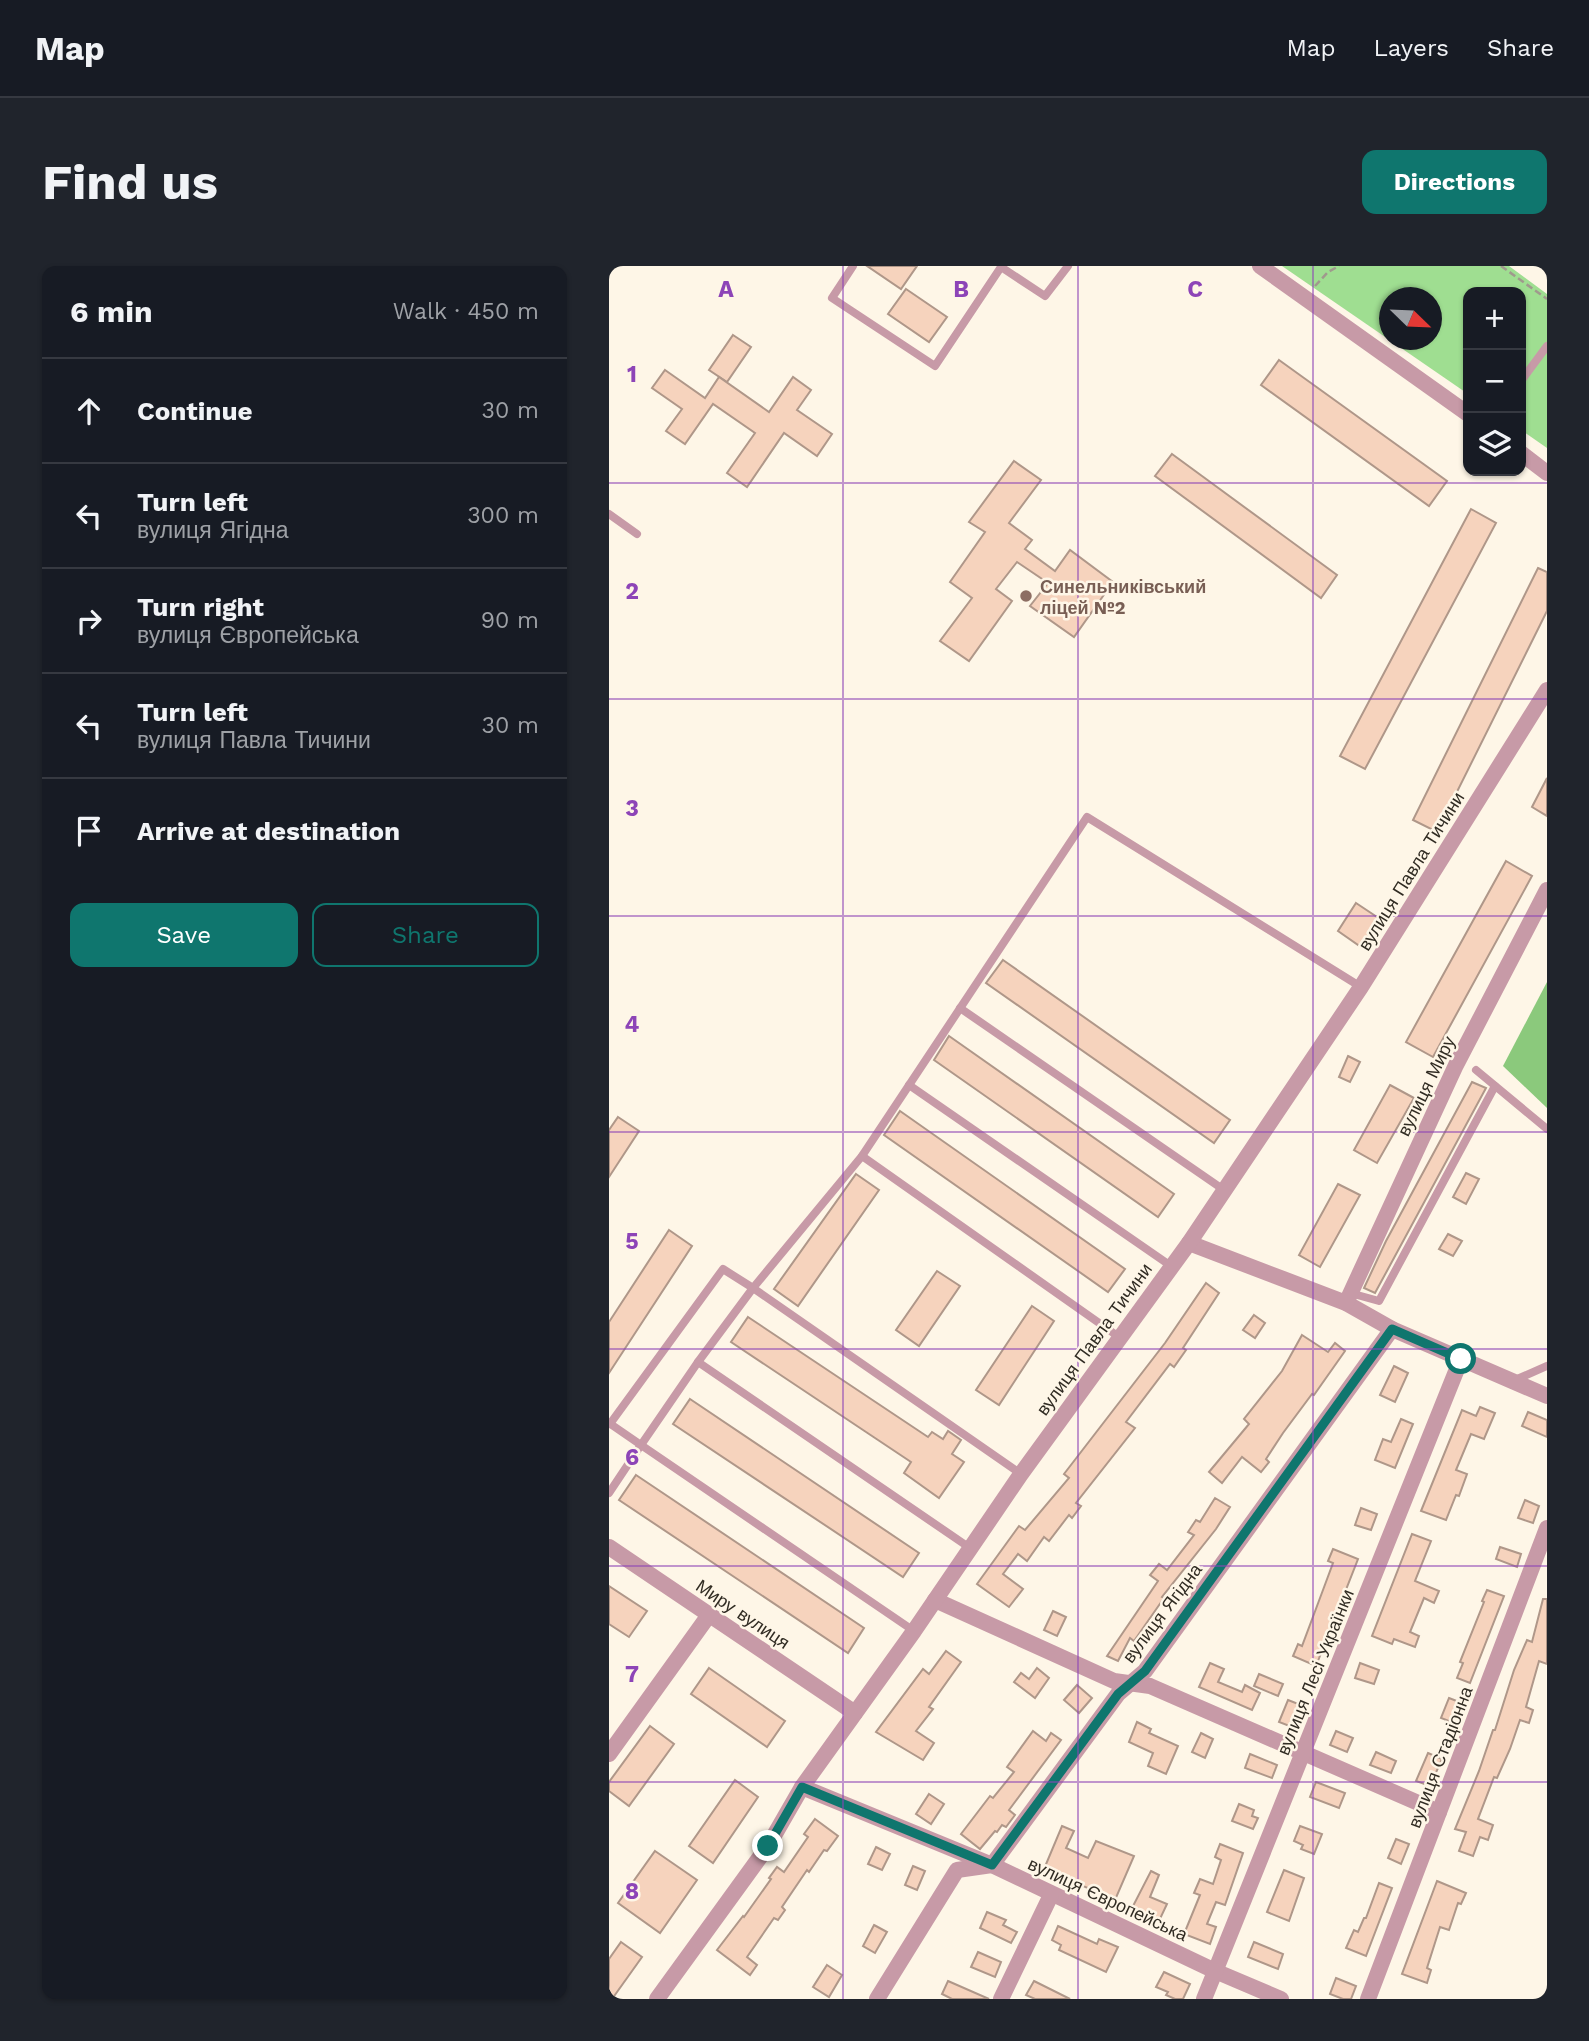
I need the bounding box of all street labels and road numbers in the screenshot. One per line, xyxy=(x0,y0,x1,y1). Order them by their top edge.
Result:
street label: вулиця Павла Тичини xyxy=(1354,788,1468,954)
street label: вулиця Миру xyxy=(1393,1033,1459,1139)
street label: вулиця Павла Тичини xyxy=(1032,1259,1156,1419)
street label: вулиця Ягідна xyxy=(1118,1559,1207,1667)
street label: Миру вулиця xyxy=(692,1575,794,1653)
street label: вулиця Лесі Українки xyxy=(1272,1586,1358,1758)
street label: вулиця Стадіонна xyxy=(1403,1682,1477,1831)
street label: вулиця Європейська xyxy=(1025,1853,1192,1946)

